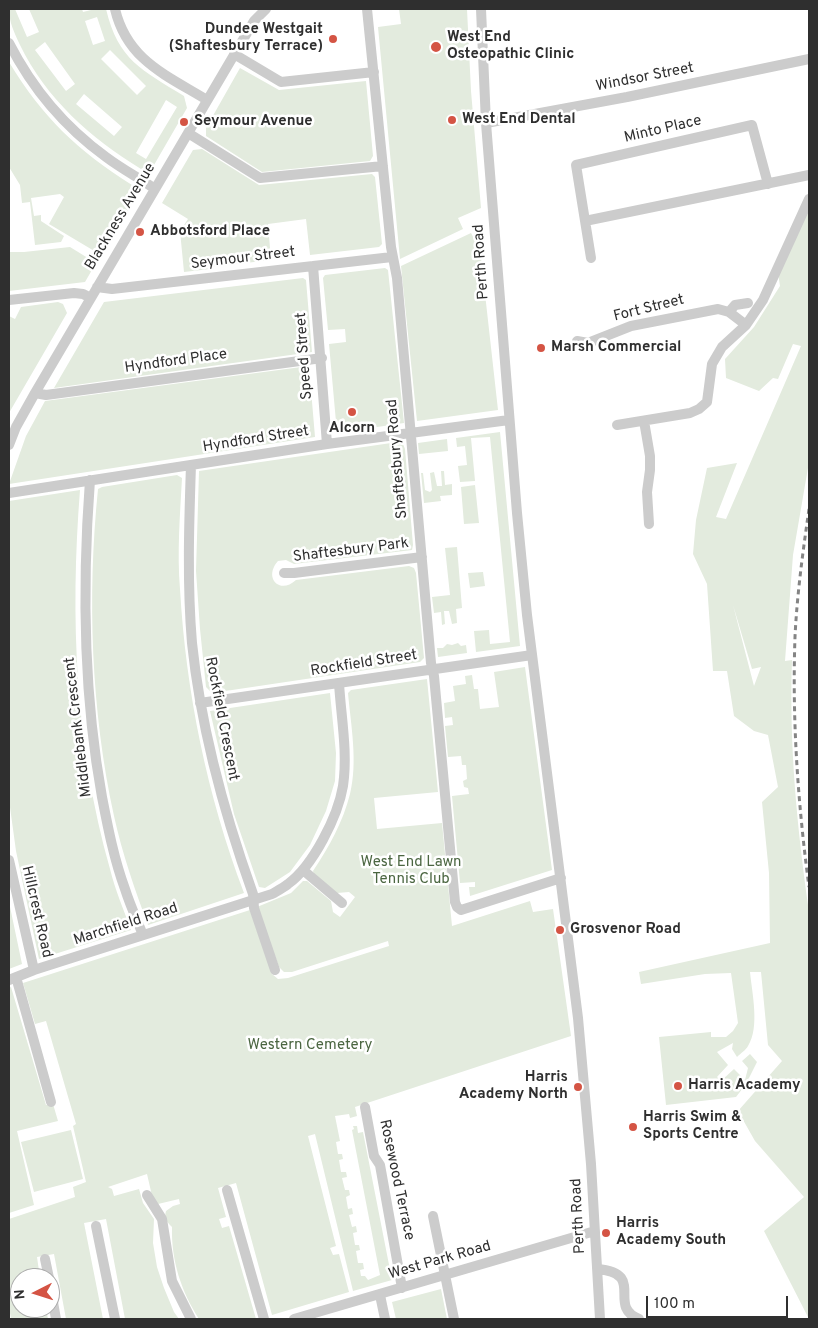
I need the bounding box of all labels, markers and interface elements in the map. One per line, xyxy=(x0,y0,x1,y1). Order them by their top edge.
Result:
place label: Dundee Westgait (Shaftesbury Terrace) xyxy=(169,21,323,56)
place label: West End Osteopathic Clinic xyxy=(447,29,574,64)
marker: Dundee Westgait (Shaftesbury Terrace) xyxy=(327,33,339,45)
marker: West End Osteopathic Clinic xyxy=(429,40,443,54)
street label: Windsor Street xyxy=(595,60,695,96)
place label: West End Dental xyxy=(462,111,576,129)
street label: Minto Place xyxy=(623,112,703,148)
place label: Seymour Avenue xyxy=(194,113,313,131)
marker: West End Dental xyxy=(446,114,458,126)
marker: Seymour Avenue xyxy=(178,116,190,128)
street label: Blackness Avenue xyxy=(82,160,160,274)
place label: Abbotsford Place xyxy=(150,223,270,241)
street label: Perth Road xyxy=(470,224,494,300)
marker: Abbotsford Place xyxy=(134,226,146,238)
street label: Seymour Street xyxy=(190,244,296,274)
street label: Fort Street xyxy=(612,292,686,326)
street label: Speed Street xyxy=(293,312,317,400)
place label: Marsh Commercial xyxy=(551,339,681,357)
marker: Marsh Commercial xyxy=(535,342,547,354)
street label: Hyndford Place xyxy=(124,346,228,378)
street label: Shaftesbury Road xyxy=(384,398,412,520)
marker: Alcorn xyxy=(346,406,358,418)
place label: Alcorn xyxy=(329,420,375,438)
street label: Hyndford Street xyxy=(202,423,310,457)
street label: Shaftesbury Park xyxy=(292,535,410,567)
street label: Rockfield Street xyxy=(309,647,419,681)
street label: Rockfield Crescent xyxy=(200,655,242,783)
street label: Middlebank Crescent xyxy=(61,656,97,798)
park label: West End Lawn Tennis Club xyxy=(360,854,462,889)
street label: Hillcrest Road xyxy=(17,864,55,960)
street label: Marchfield Road xyxy=(72,900,180,950)
place label: Grosvenor Road xyxy=(570,921,681,939)
marker: Grosvenor Road xyxy=(554,924,566,936)
park label: Western Cemetery xyxy=(247,1037,373,1055)
place label: Harris Academy North xyxy=(459,1069,568,1104)
place label: Harris Academy xyxy=(688,1077,801,1095)
marker: Harris Academy xyxy=(672,1080,684,1092)
marker: Harris Academy North xyxy=(572,1081,584,1093)
place label: Harris Swim & Sports Centre xyxy=(643,1109,742,1144)
street label: Rosewood Terrace xyxy=(374,1118,418,1242)
marker: Harris Swim & Sports Centre xyxy=(627,1121,639,1133)
street label: Perth Road xyxy=(568,1178,590,1254)
place label: Harris Academy South xyxy=(616,1215,726,1250)
marker: Harris Academy South xyxy=(600,1227,612,1239)
street label: West Park Road xyxy=(387,1238,493,1284)
north arrow xyxy=(10,1268,60,1318)
scale bar xyxy=(648,1286,790,1318)
text: N xyxy=(12,1289,29,1300)
text: 100 m xyxy=(654,1295,695,1314)

